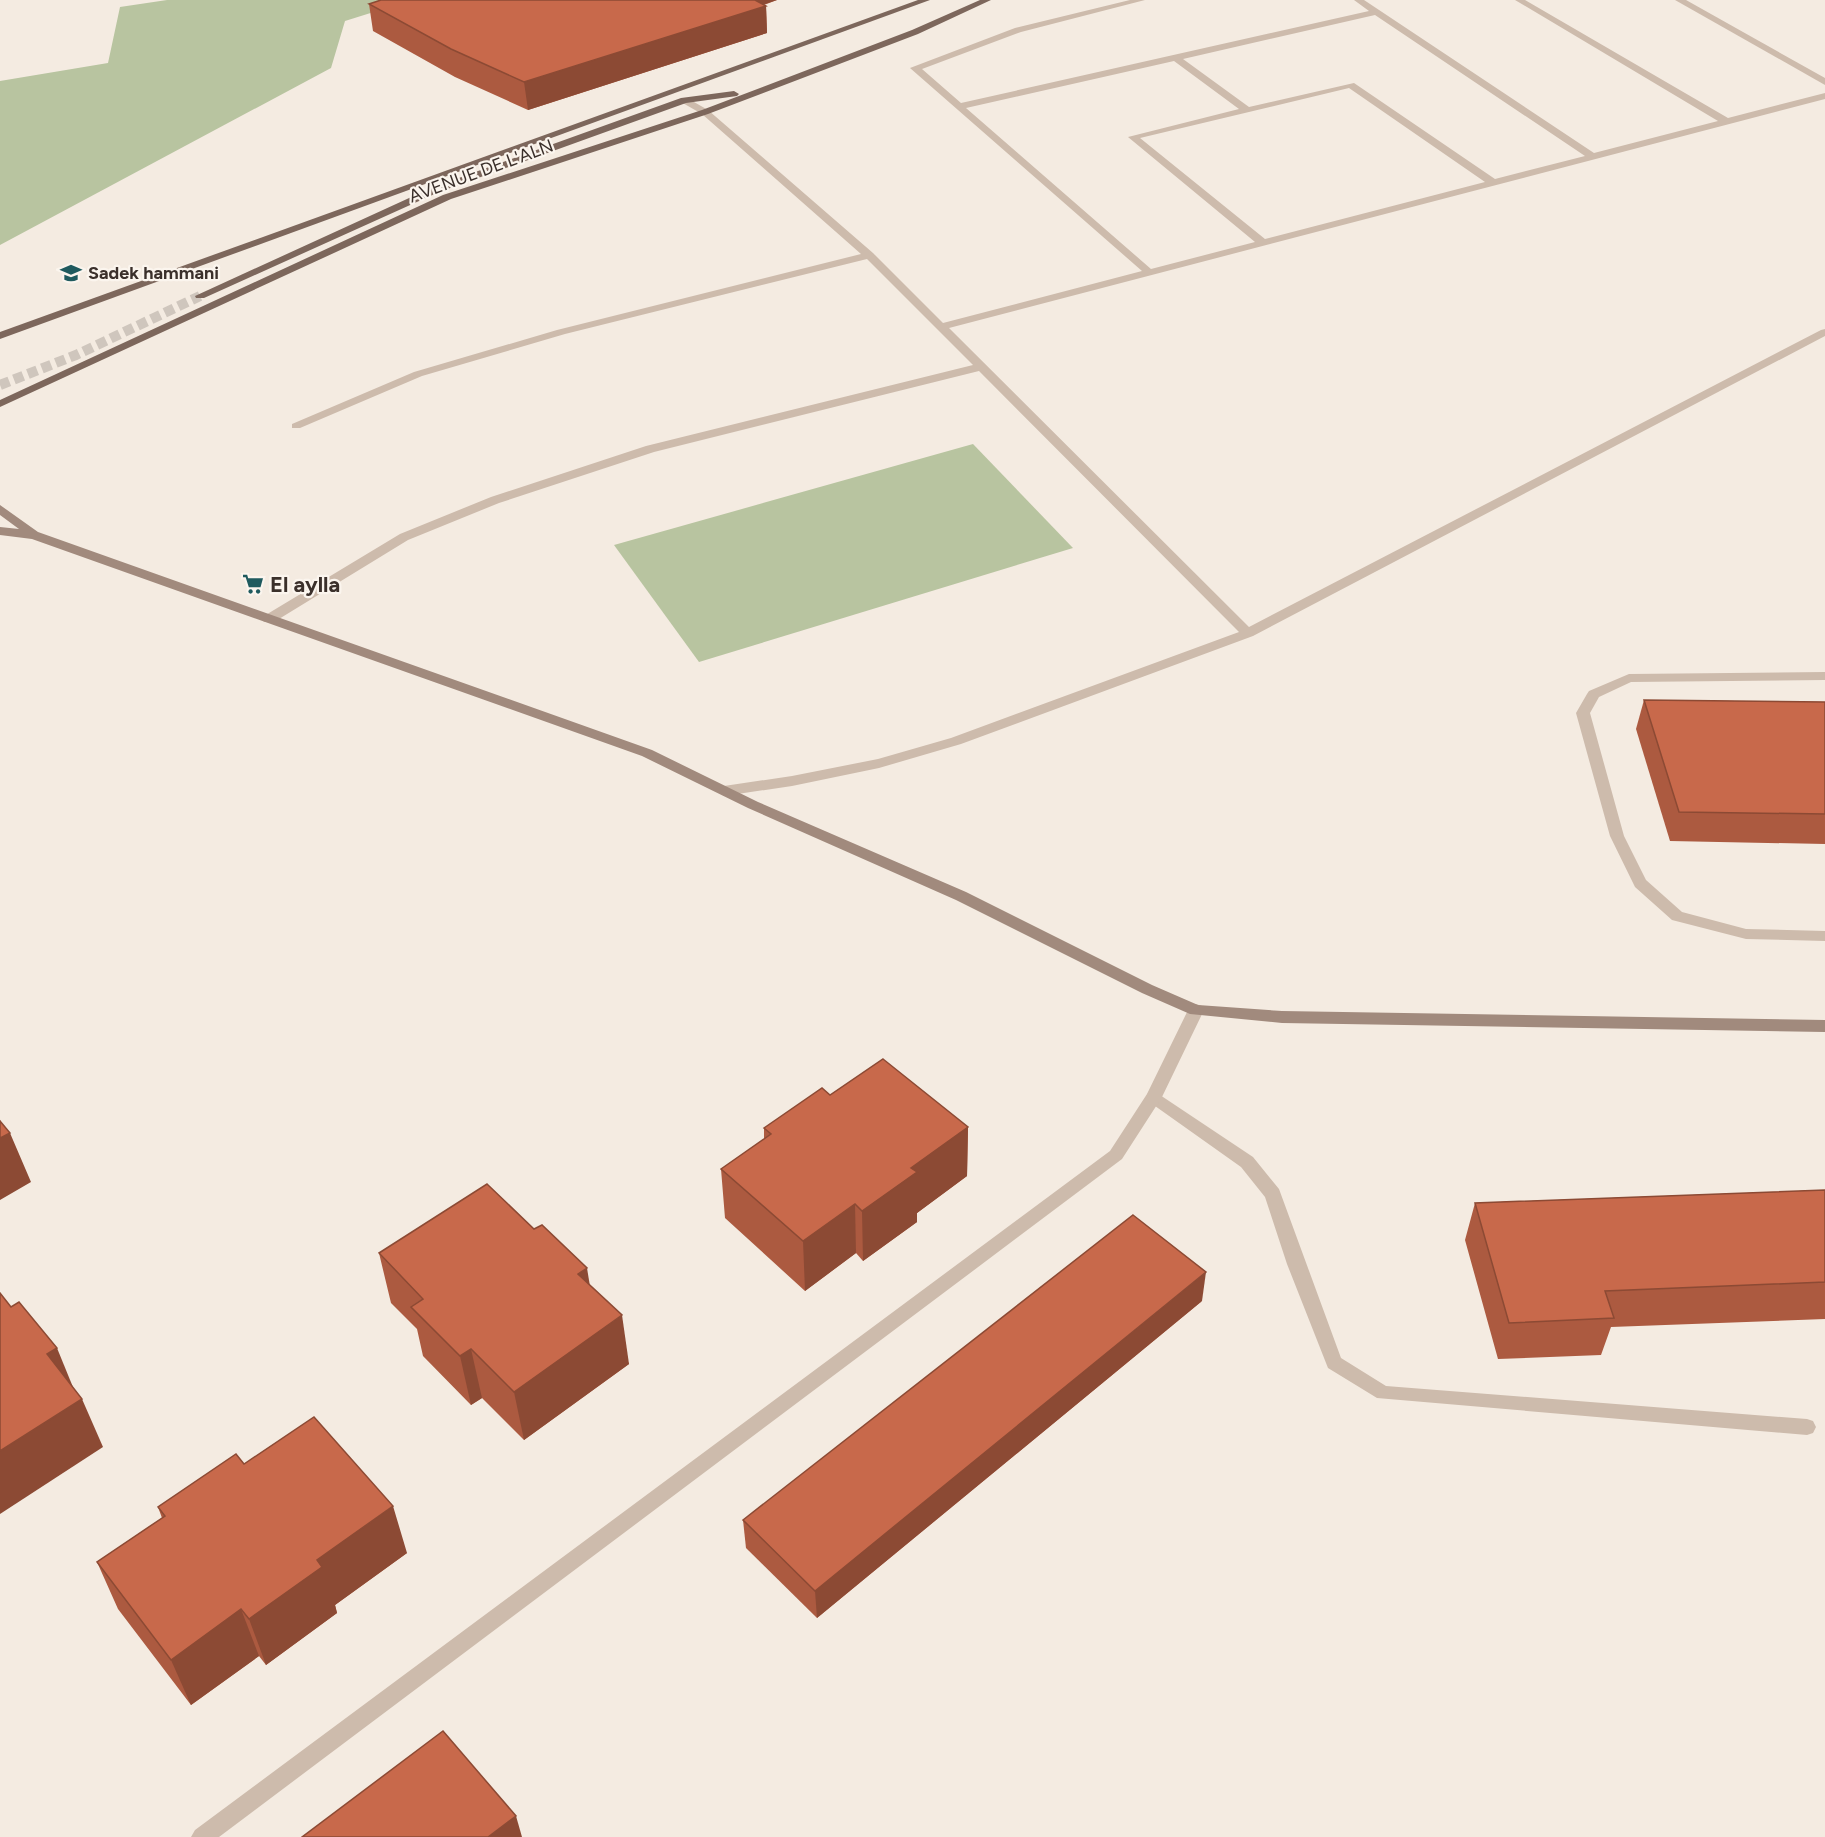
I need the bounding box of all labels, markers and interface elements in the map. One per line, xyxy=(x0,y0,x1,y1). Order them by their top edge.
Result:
street label: AVENUE DE L'ALN xyxy=(406,135,556,207)
school or university icon: Sadek hammani xyxy=(59,261,83,285)
place label: Sadek hammani xyxy=(88,262,219,284)
place label: El aylla xyxy=(270,571,340,598)
supermarket icon: El aylla xyxy=(241,572,265,596)

